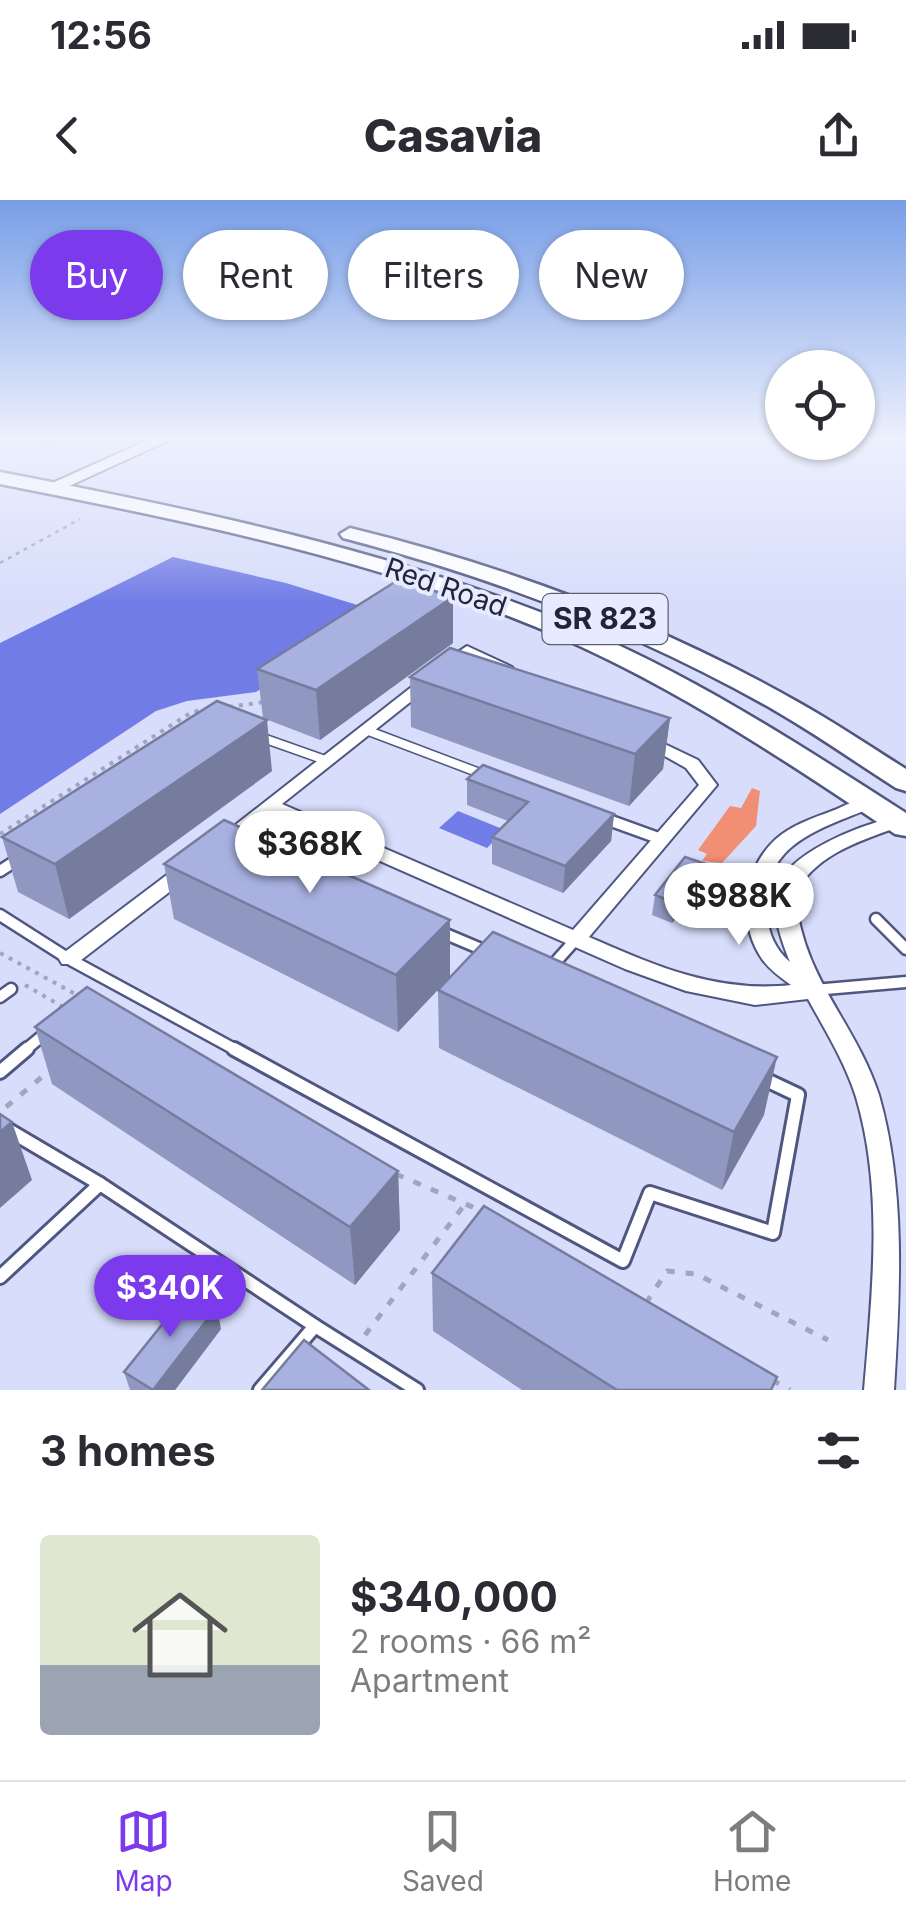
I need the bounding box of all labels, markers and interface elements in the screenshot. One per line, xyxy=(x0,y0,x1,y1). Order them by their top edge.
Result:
text: 12:56 xyxy=(50,12,152,58)
icon: back xyxy=(40,108,95,163)
text: Casavia xyxy=(364,108,542,163)
icon: share xyxy=(811,108,866,163)
chip: Buy xyxy=(30,230,163,320)
chip: Rent xyxy=(183,230,328,320)
chip: Filters xyxy=(348,230,519,320)
chip: New xyxy=(539,230,684,320)
map controls xyxy=(765,350,875,460)
button: locate xyxy=(765,350,875,460)
street label: Red Road xyxy=(381,550,511,624)
road number: SR 823 xyxy=(542,594,668,644)
pin: $368K xyxy=(240,811,380,896)
text: $368K xyxy=(257,824,363,863)
pin: $988K xyxy=(669,863,809,948)
text: $988K xyxy=(686,876,792,915)
pin: $340K xyxy=(100,1255,240,1340)
text: $340K xyxy=(116,1268,224,1307)
icon: filters xyxy=(811,1423,866,1478)
text: 3 homes xyxy=(40,1425,216,1476)
text: $340,000 xyxy=(350,1571,558,1622)
icon: home xyxy=(120,1575,240,1695)
text: 2 rooms · 66 m² xyxy=(350,1622,591,1661)
text: Apartment xyxy=(350,1661,509,1700)
tab: Map xyxy=(115,1804,173,1898)
tab: Saved xyxy=(402,1804,484,1898)
tab: Home xyxy=(713,1804,791,1898)

